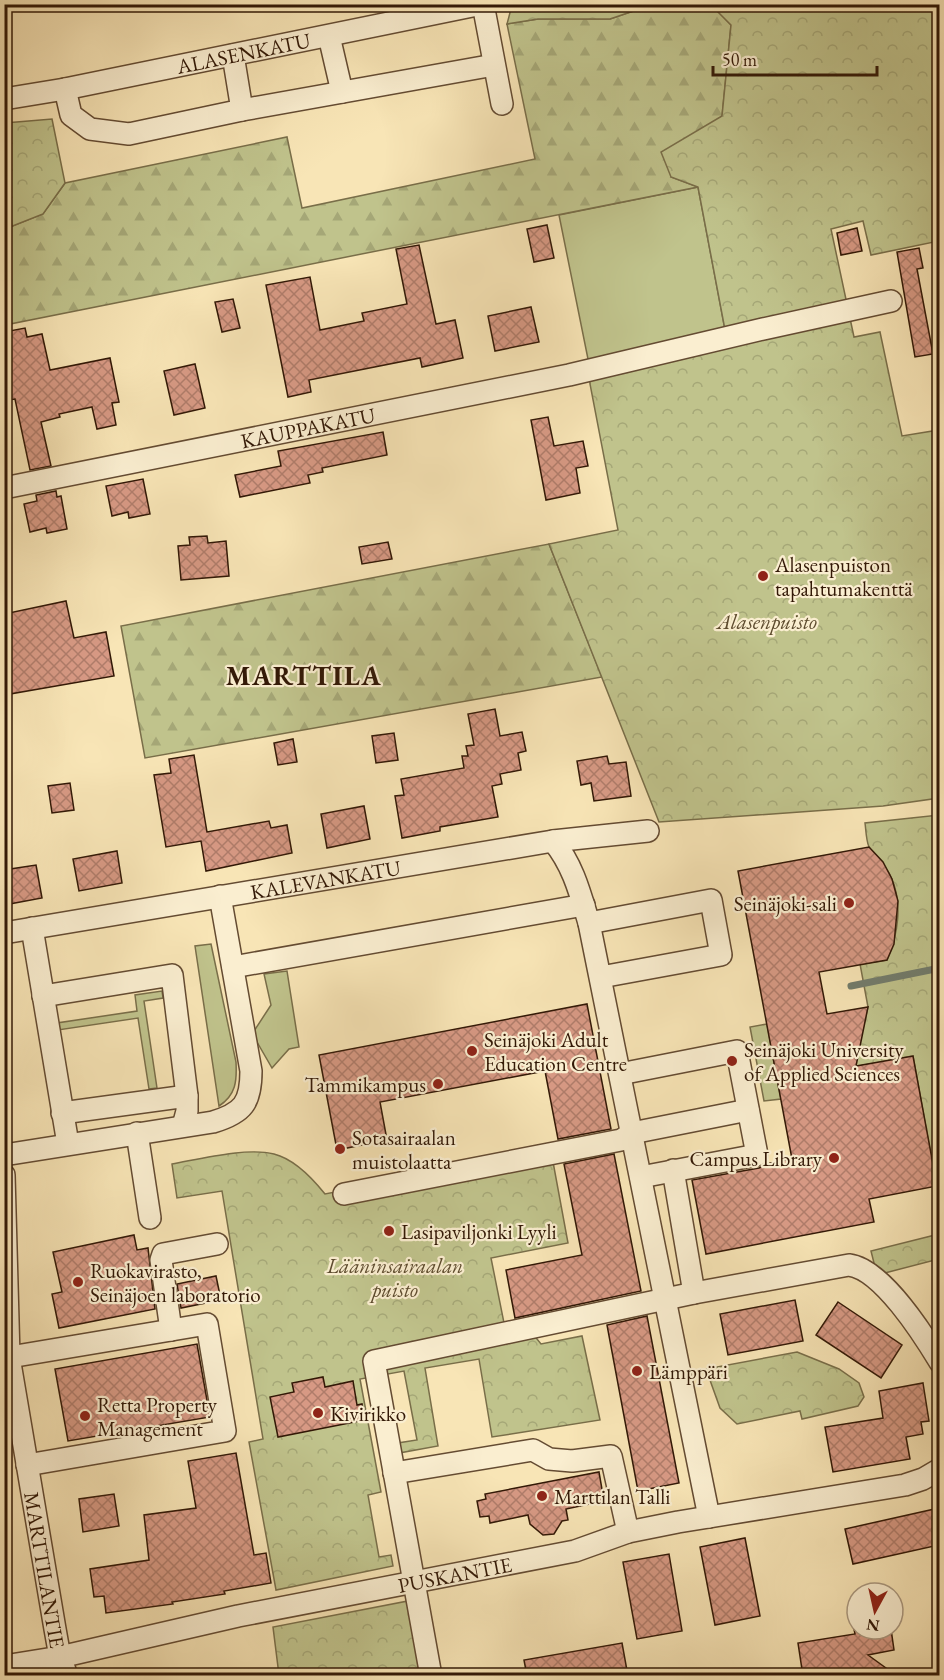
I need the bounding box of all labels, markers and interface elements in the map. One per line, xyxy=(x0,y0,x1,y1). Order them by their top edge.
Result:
street label: ALASENKATU xyxy=(173,26,313,80)
scale bar xyxy=(713,39,876,77)
text: 50 m xyxy=(722,48,757,71)
street label: KAUPPAKATU xyxy=(238,400,378,454)
place label: Alasenpuiston tapahtumakenttä xyxy=(774,551,913,602)
marker: Alasenpuiston tapahtumakenttä xyxy=(756,569,770,583)
park label: Alasenpuisto xyxy=(715,608,817,635)
district label: MARTTILA xyxy=(226,658,382,693)
street label: KALEVANKATU xyxy=(248,853,403,905)
place label: Seinäjoki-sali xyxy=(734,890,837,917)
marker: Seinäjoki-sali xyxy=(842,896,856,910)
place label: Seinäjoki Adult Education Centre xyxy=(484,1026,627,1077)
place label: Seinäjoki University of Applied Sciences xyxy=(744,1036,905,1087)
marker: Seinäjoki Adult Education Centre xyxy=(465,1044,479,1058)
marker: Seinäjoki University of Applied Sciences xyxy=(725,1054,739,1068)
place label: Tammikampus xyxy=(305,1071,426,1098)
marker: Tammikampus xyxy=(431,1077,445,1091)
place label: Sotasairaalan muistolaatta xyxy=(352,1124,456,1175)
marker: Sotasairaalan muistolaatta xyxy=(333,1142,347,1156)
place label: Campus Library xyxy=(690,1145,823,1172)
marker: Campus Library xyxy=(827,1151,841,1165)
place label: Lasipaviljonki Lyyli xyxy=(401,1218,557,1245)
marker: Lasipaviljonki Lyyli xyxy=(382,1224,396,1238)
park label: Lääninsairaalan puisto xyxy=(326,1252,463,1303)
place label: Ruokavirasto, Seinäjoen laboratorio xyxy=(90,1257,261,1308)
marker: Ruokavirasto, Seinäjoen laboratorio xyxy=(71,1275,85,1289)
place label: Lämppäri xyxy=(649,1358,728,1385)
marker: Lämppäri xyxy=(630,1364,644,1378)
place label: Retta Property Management xyxy=(97,1391,218,1442)
place label: Kivirikko xyxy=(330,1400,406,1427)
marker: Kivirikko xyxy=(311,1406,325,1420)
marker: Retta Property Management xyxy=(78,1409,92,1423)
place label: Marttilan Talli xyxy=(554,1483,670,1510)
marker: Marttilan Talli xyxy=(535,1489,549,1503)
street label: MARTTILANTIE xyxy=(19,1490,72,1650)
street label: PUSKANTIE xyxy=(395,1550,514,1598)
north arrow xyxy=(845,1581,905,1641)
text: N xyxy=(865,1614,881,1637)

